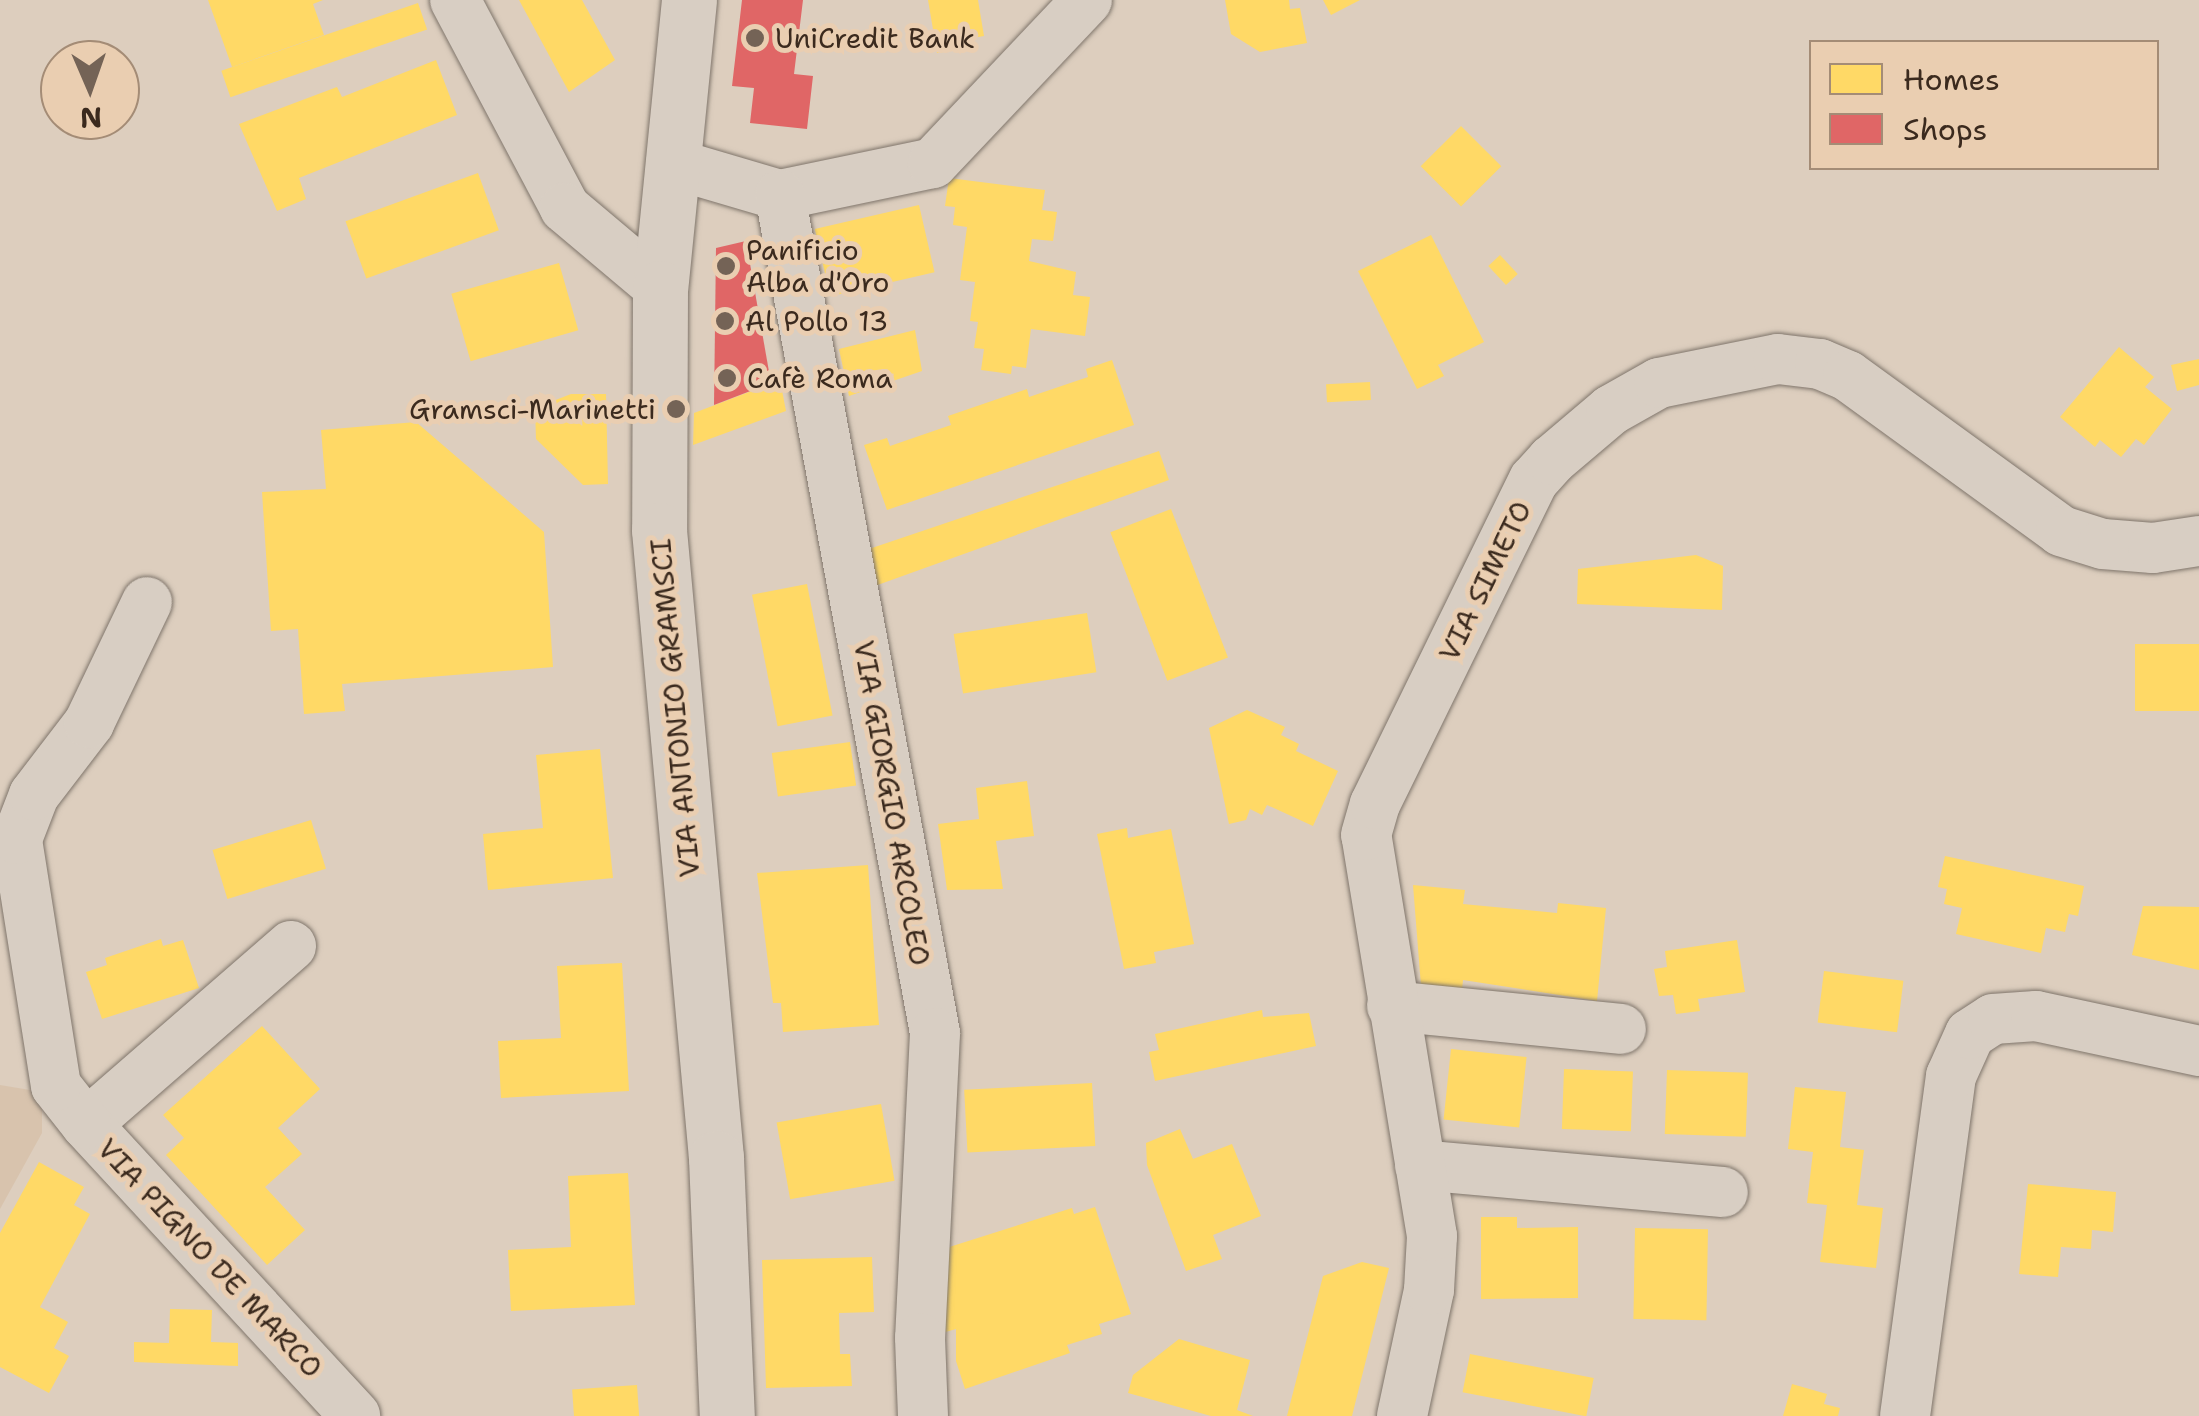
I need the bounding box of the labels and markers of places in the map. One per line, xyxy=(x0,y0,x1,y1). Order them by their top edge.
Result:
place label: UniCredit Bank xyxy=(775,21,975,55)
marker: UniCredit Bank xyxy=(744,27,766,49)
place label: Panificio Alba d'Oro xyxy=(746,233,890,299)
marker: Panificio Alba d'Oro xyxy=(715,255,737,277)
place label: Al Pollo 13 xyxy=(745,304,888,338)
marker: Al Pollo 13 xyxy=(714,310,736,332)
place label: Cafè Roma xyxy=(747,361,893,395)
marker: Cafè Roma xyxy=(716,367,738,389)
place label: Gramsci-Marinetti xyxy=(409,392,656,426)
marker: Gramsci-Marinetti xyxy=(665,398,687,420)

